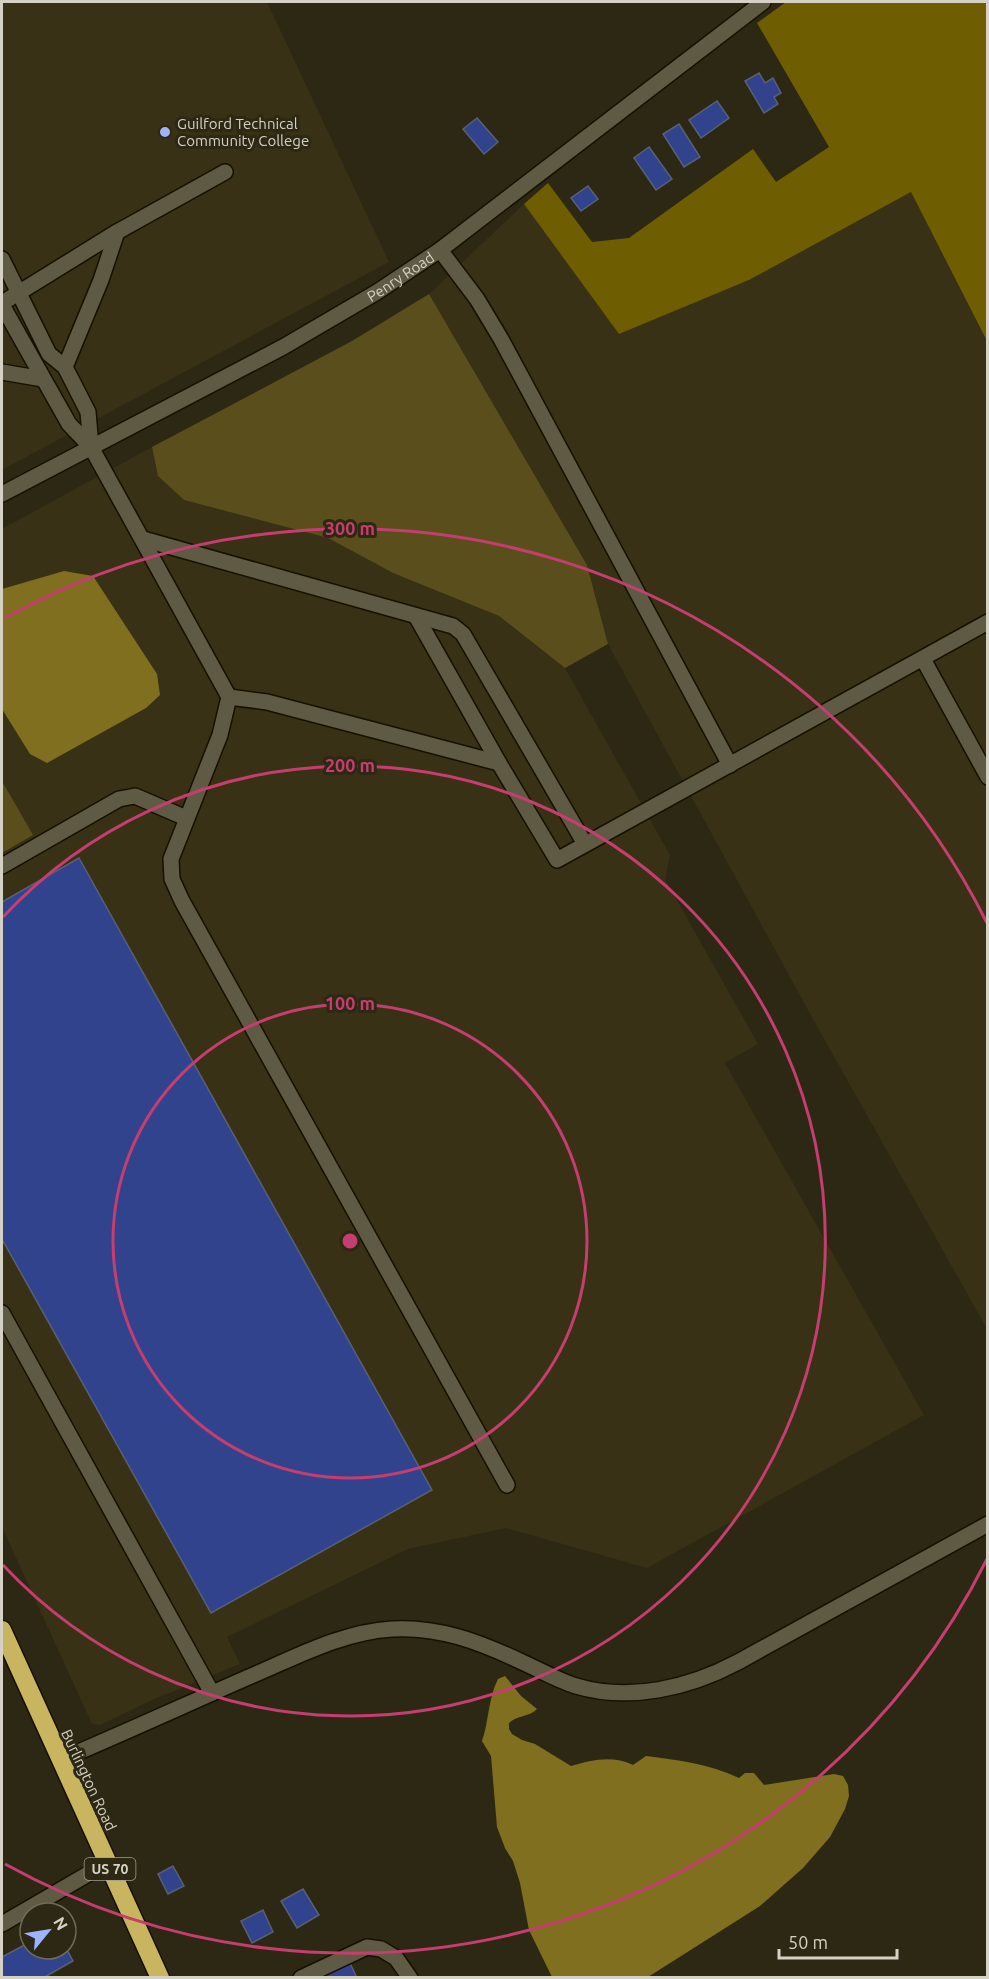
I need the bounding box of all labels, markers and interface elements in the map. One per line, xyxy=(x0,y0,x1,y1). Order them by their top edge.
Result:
place label: Guilford Technical Community College xyxy=(177,115,309,149)
marker: Guilford Technical Community College xyxy=(158,125,172,139)
street label: Penry Road xyxy=(364,248,437,305)
text: 300 m xyxy=(325,518,375,538)
text: 200 m xyxy=(325,755,375,775)
text: 100 m xyxy=(325,993,375,1013)
centre of rings xyxy=(340,1231,360,1251)
street label: Burlington Road xyxy=(58,1727,120,1833)
road number: US 70 xyxy=(84,1858,136,1880)
north arrow xyxy=(18,1901,78,1961)
text: N xyxy=(50,1914,72,1933)
scale bar xyxy=(779,1922,898,1960)
text: 50 m xyxy=(788,1932,828,1952)

